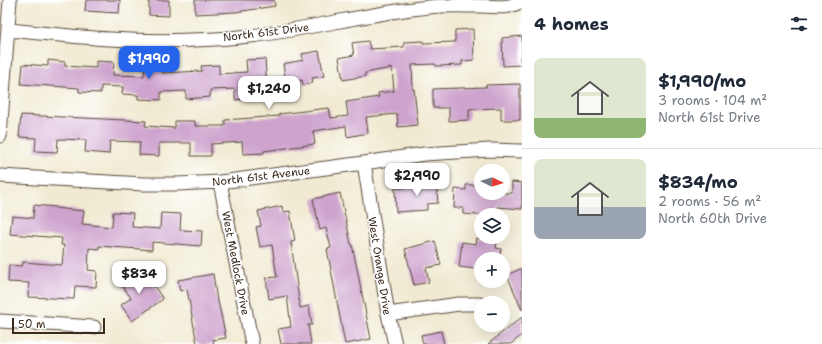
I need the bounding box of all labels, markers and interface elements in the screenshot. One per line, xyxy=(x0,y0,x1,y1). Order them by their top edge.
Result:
text: 4 homes xyxy=(534,13,609,35)
icon: filters xyxy=(788,13,810,35)
street label: North 61st Drive xyxy=(222,20,310,45)
pin: $1,990 xyxy=(116,46,182,80)
text: $1,990 xyxy=(128,50,170,67)
text: $1,990/mo xyxy=(658,70,746,92)
icon: home xyxy=(566,74,614,122)
pin: $1,240 xyxy=(236,76,302,110)
text: $1,240 xyxy=(247,80,291,97)
text: 3 rooms · 104 m² xyxy=(658,92,767,109)
text: North 61st Drive xyxy=(658,109,761,126)
street label: North 61st Avenue xyxy=(211,163,311,190)
pin: $2,990 xyxy=(384,163,450,197)
north arrow xyxy=(474,164,510,200)
map controls xyxy=(474,164,510,332)
text: $2,990 xyxy=(394,167,440,184)
text: $834/mo xyxy=(658,171,738,193)
icon: home xyxy=(566,175,614,223)
text: 2 rooms · 56 m² xyxy=(658,193,761,210)
button: layers xyxy=(474,208,510,244)
street label: West Medlock Drive xyxy=(218,210,253,316)
text: North 60th Drive xyxy=(658,210,767,227)
street label: West Orange Drive xyxy=(364,216,395,316)
button: + xyxy=(474,252,510,288)
pin: $834 xyxy=(115,261,163,295)
text: $834 xyxy=(121,265,157,282)
button: − xyxy=(474,296,510,332)
scale bar xyxy=(12,316,105,335)
text: 50 m xyxy=(18,317,46,332)

